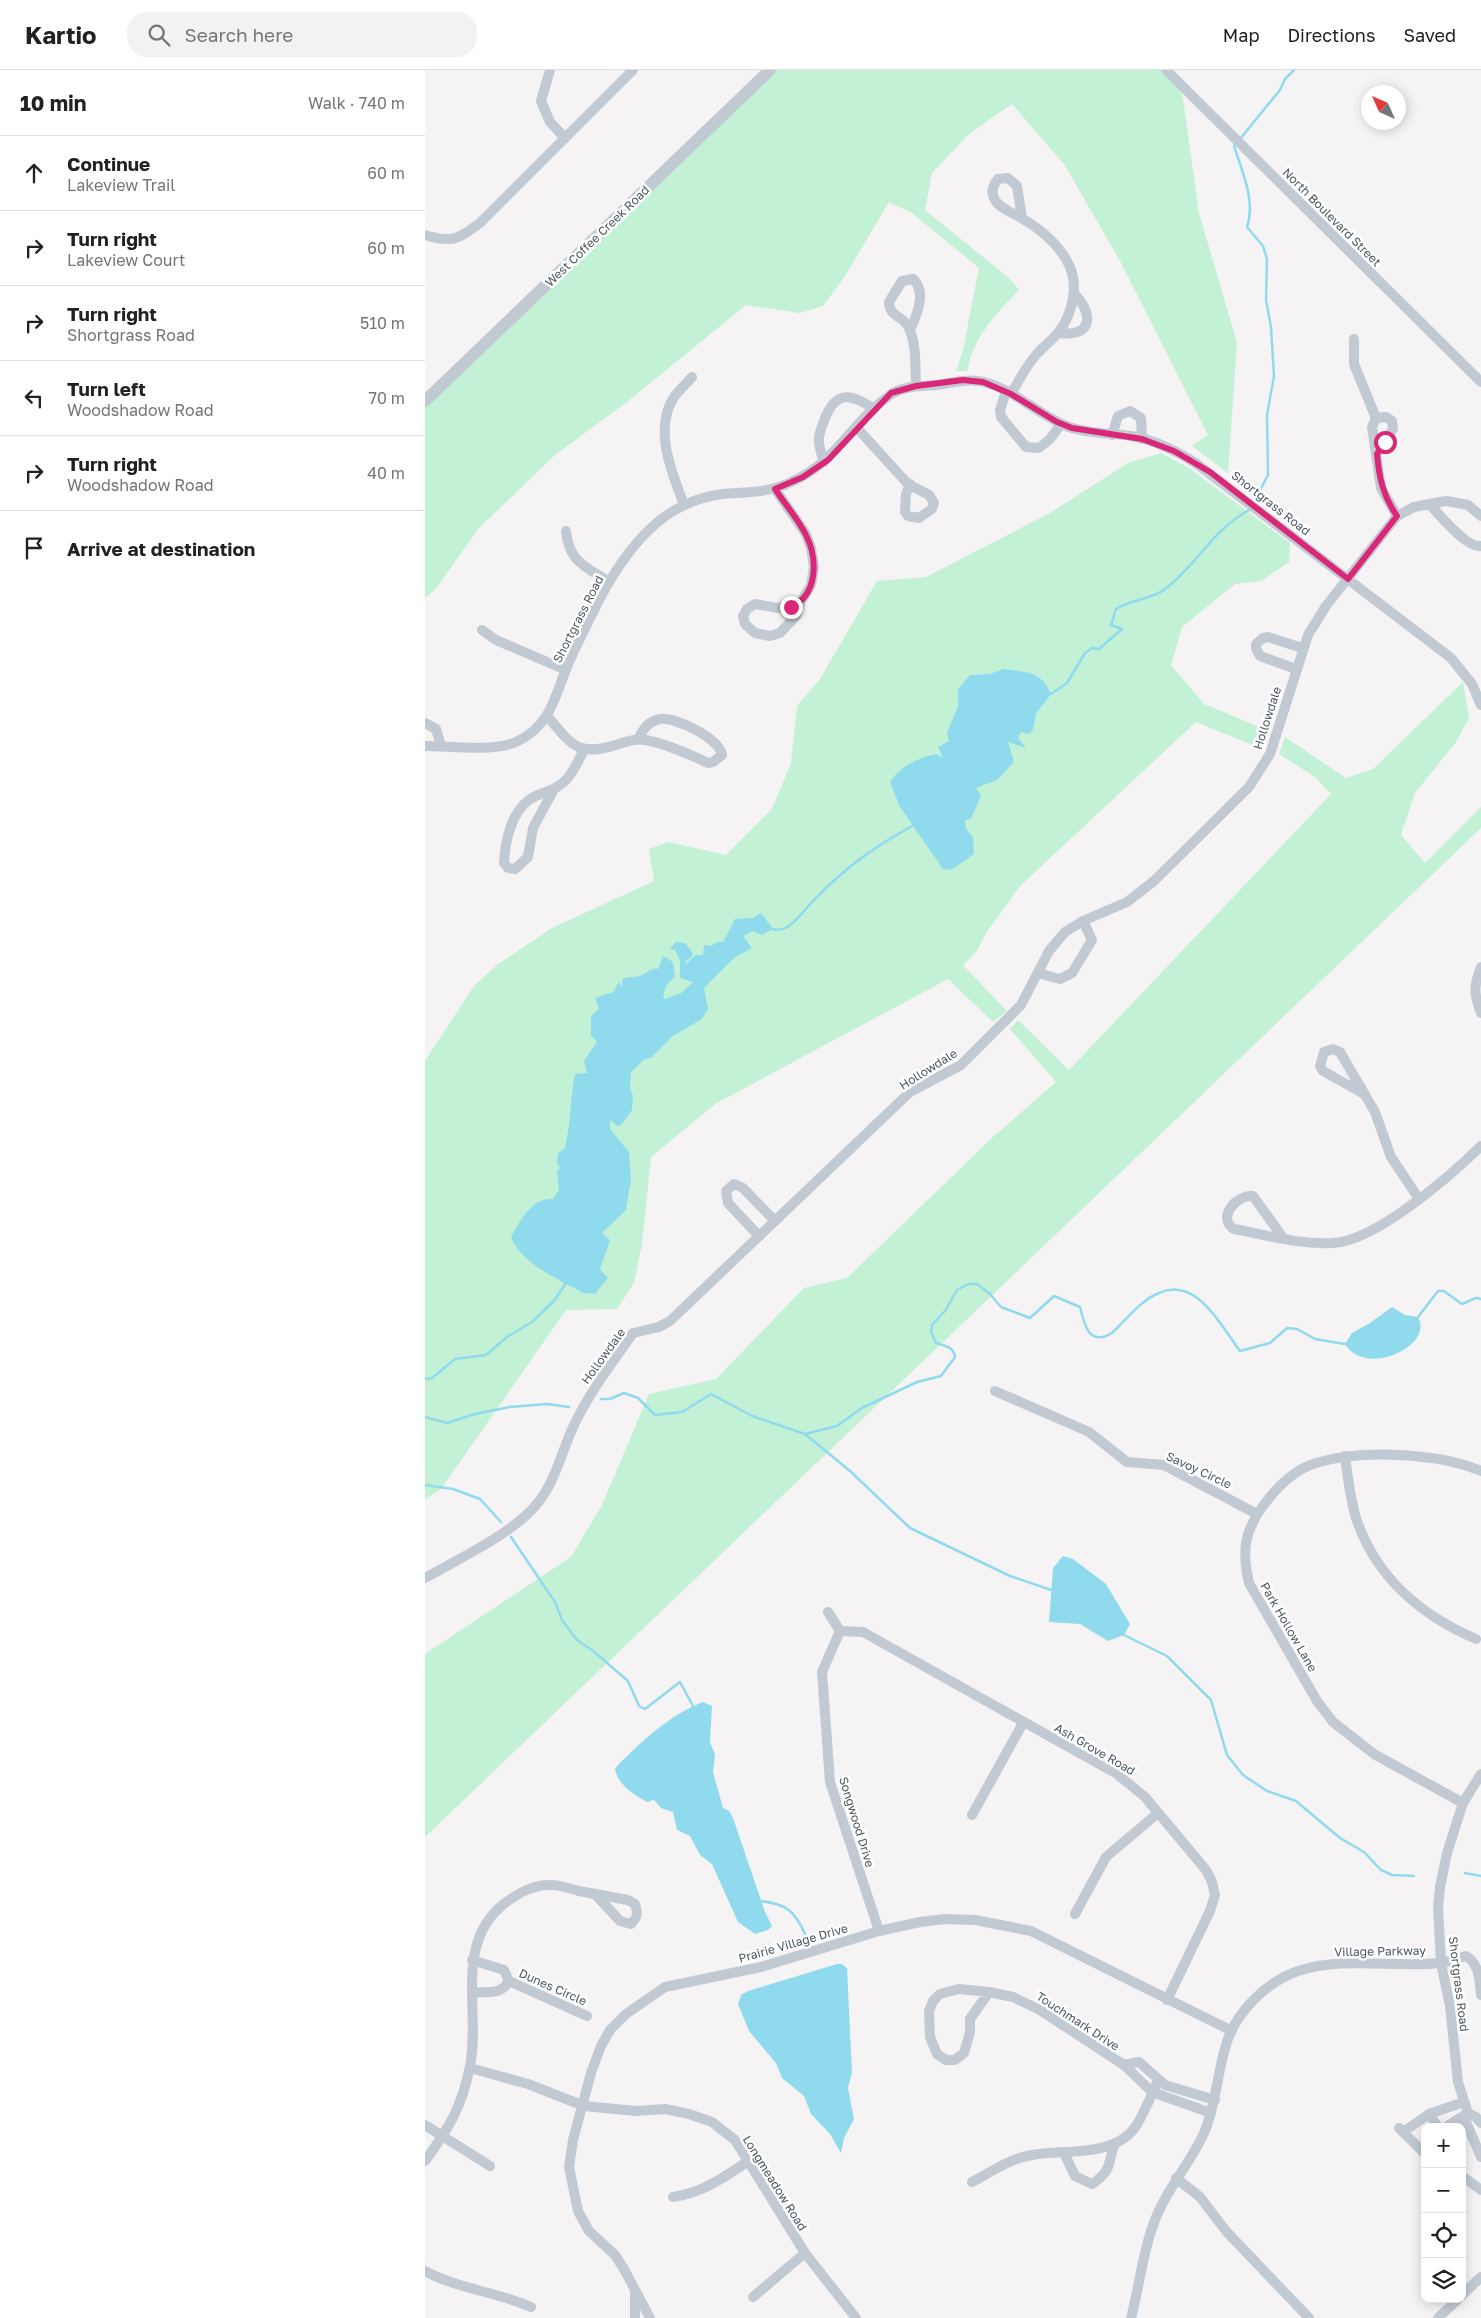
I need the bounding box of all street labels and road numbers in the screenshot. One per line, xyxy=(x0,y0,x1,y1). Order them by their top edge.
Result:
street label: North Boulevard Street xyxy=(1280,165,1384,269)
street label: West Coffee Creek Road xyxy=(542,182,652,290)
street label: Shortgrass Road xyxy=(1229,468,1313,538)
street label: Shortgrass Road xyxy=(550,573,606,665)
street label: Hollowdale xyxy=(1250,685,1284,751)
street label: Hollowdale xyxy=(896,1045,960,1093)
street label: Hollowdale xyxy=(578,1325,628,1387)
street label: Savoy Circle xyxy=(1164,1448,1234,1492)
street label: Park Hollow Lane xyxy=(1257,1580,1321,1674)
street label: Ash Grove Road xyxy=(1052,1720,1138,1778)
street label: Songwood Drive xyxy=(836,1775,878,1869)
street label: Prairie Village Drive xyxy=(737,1920,849,1966)
street label: Shortgrass Road xyxy=(1446,1936,1472,2032)
street label: Village Parkway xyxy=(1334,1943,1426,1959)
street label: Dunes Circle xyxy=(517,1965,589,2009)
street label: Touchmark Drive xyxy=(1034,1988,1123,2054)
street label: Longmeadow Road xyxy=(740,2133,810,2233)

